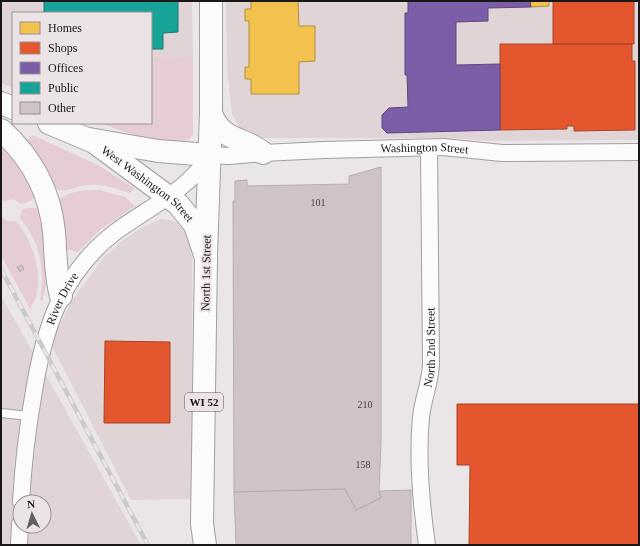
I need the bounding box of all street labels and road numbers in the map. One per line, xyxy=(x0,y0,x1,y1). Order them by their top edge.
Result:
street label: Washington Street xyxy=(380,140,470,157)
street label: West Washington Street xyxy=(99,143,197,225)
street label: North 1st Street xyxy=(198,234,214,311)
street label: River Drive xyxy=(43,270,81,327)
street label: North 2nd Street xyxy=(421,307,438,389)
road number: WI 52 xyxy=(185,393,223,411)

